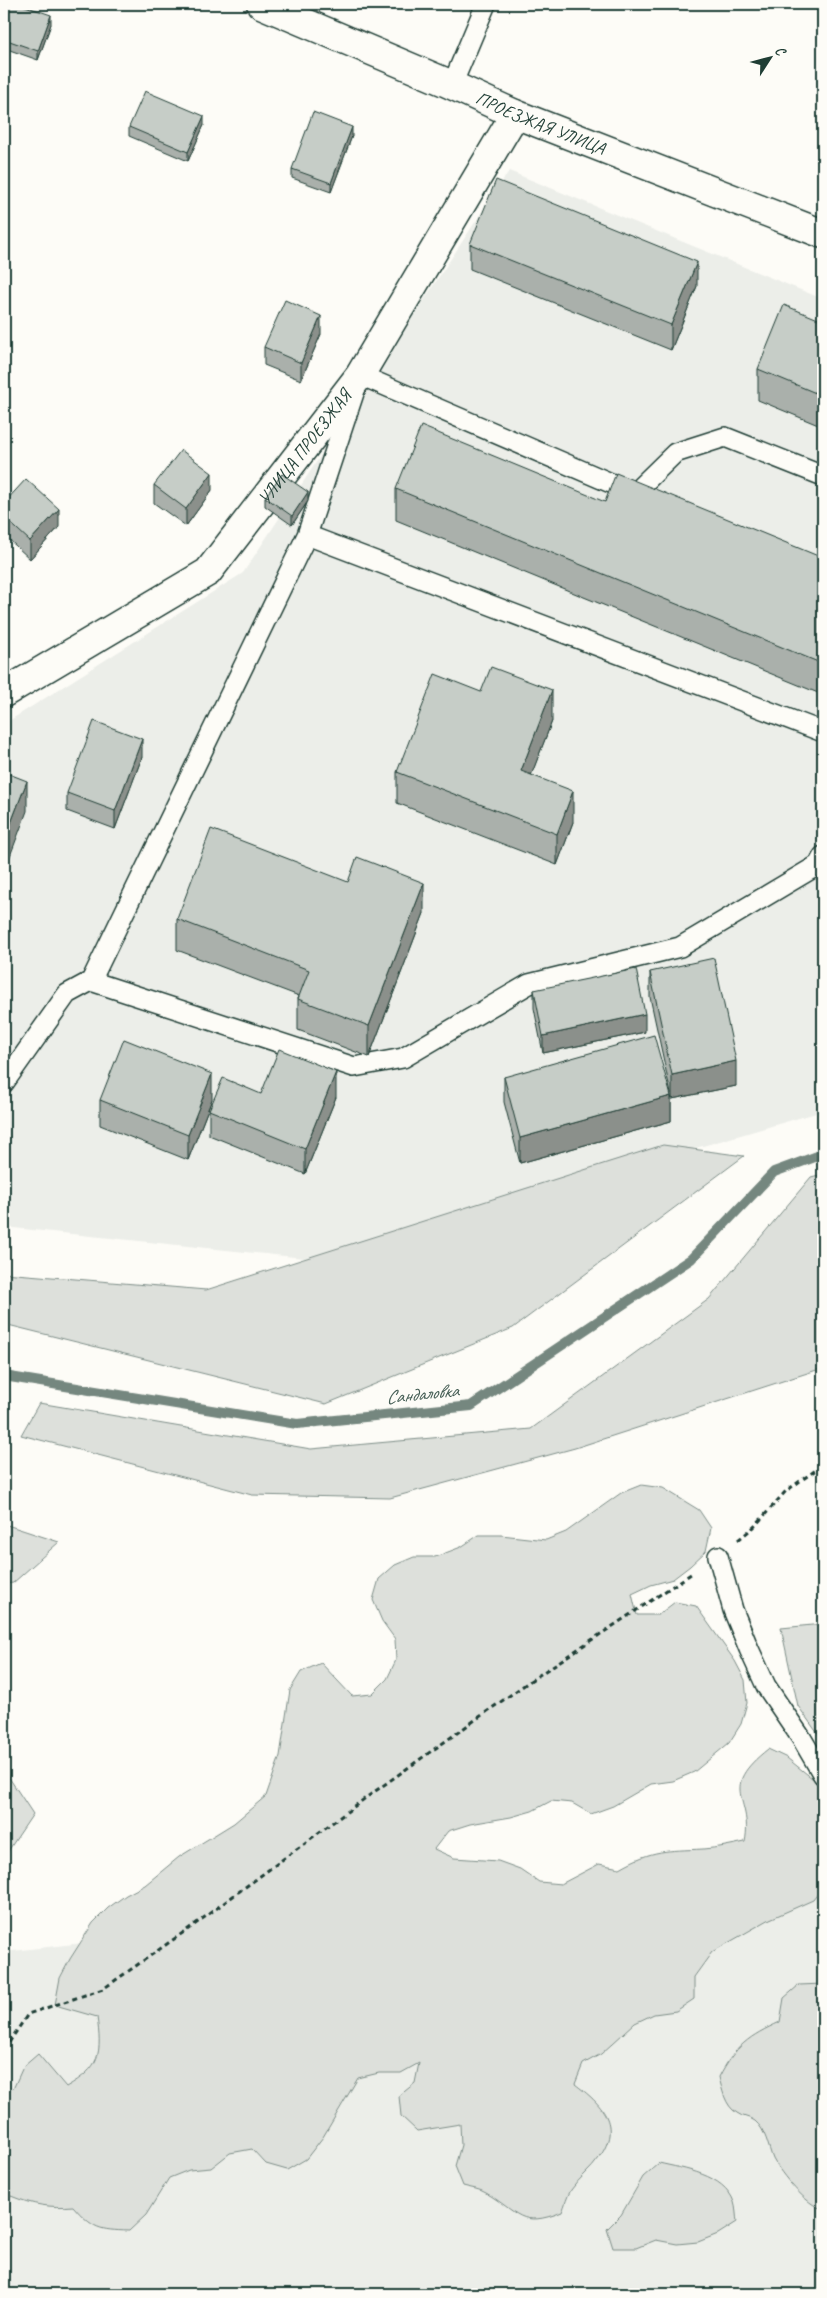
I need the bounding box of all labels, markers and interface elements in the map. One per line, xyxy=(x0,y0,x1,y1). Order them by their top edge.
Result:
north arrow xyxy=(744,32,794,82)
text: С xyxy=(771,43,790,60)
street label: ПРОЕЗЖАЯ УЛИЦА xyxy=(473,87,609,159)
street label: УЛИЦА ПРОЕЗЖАЯ xyxy=(253,383,358,509)
water label: Сандаловка xyxy=(385,1378,461,1410)

